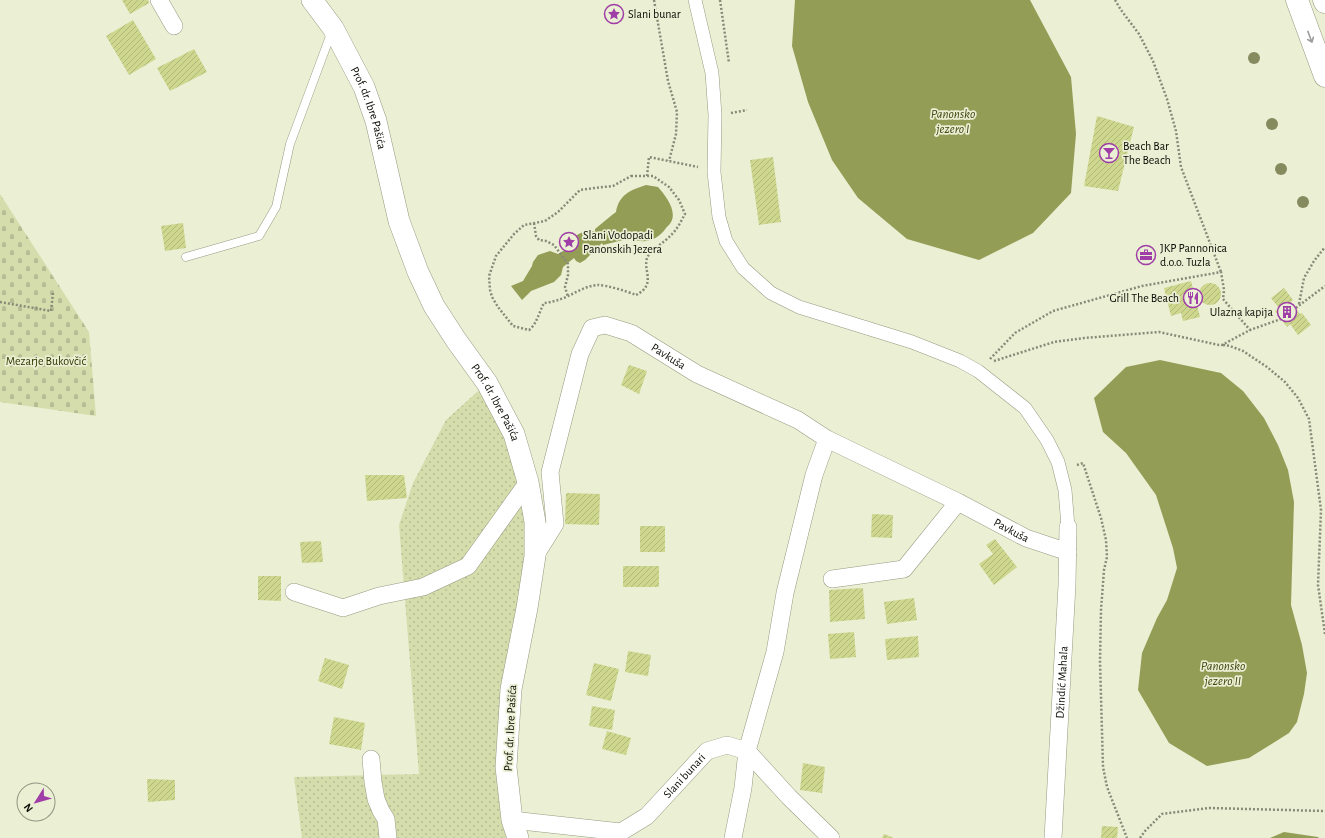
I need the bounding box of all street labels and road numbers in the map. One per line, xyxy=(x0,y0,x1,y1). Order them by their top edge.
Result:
street label: Prof. dr. Ibre Pašića xyxy=(348,65,388,151)
street label: Pavkuša xyxy=(649,341,688,372)
street label: Prof. dr. Ibre Pašića xyxy=(469,361,522,443)
street label: Pavkuša xyxy=(992,516,1031,545)
street label: Džindić Mahala xyxy=(1054,645,1070,719)
street label: Prof. dr. Ibre Pašića xyxy=(502,684,518,772)
street label: Slani bunari xyxy=(661,751,707,800)

